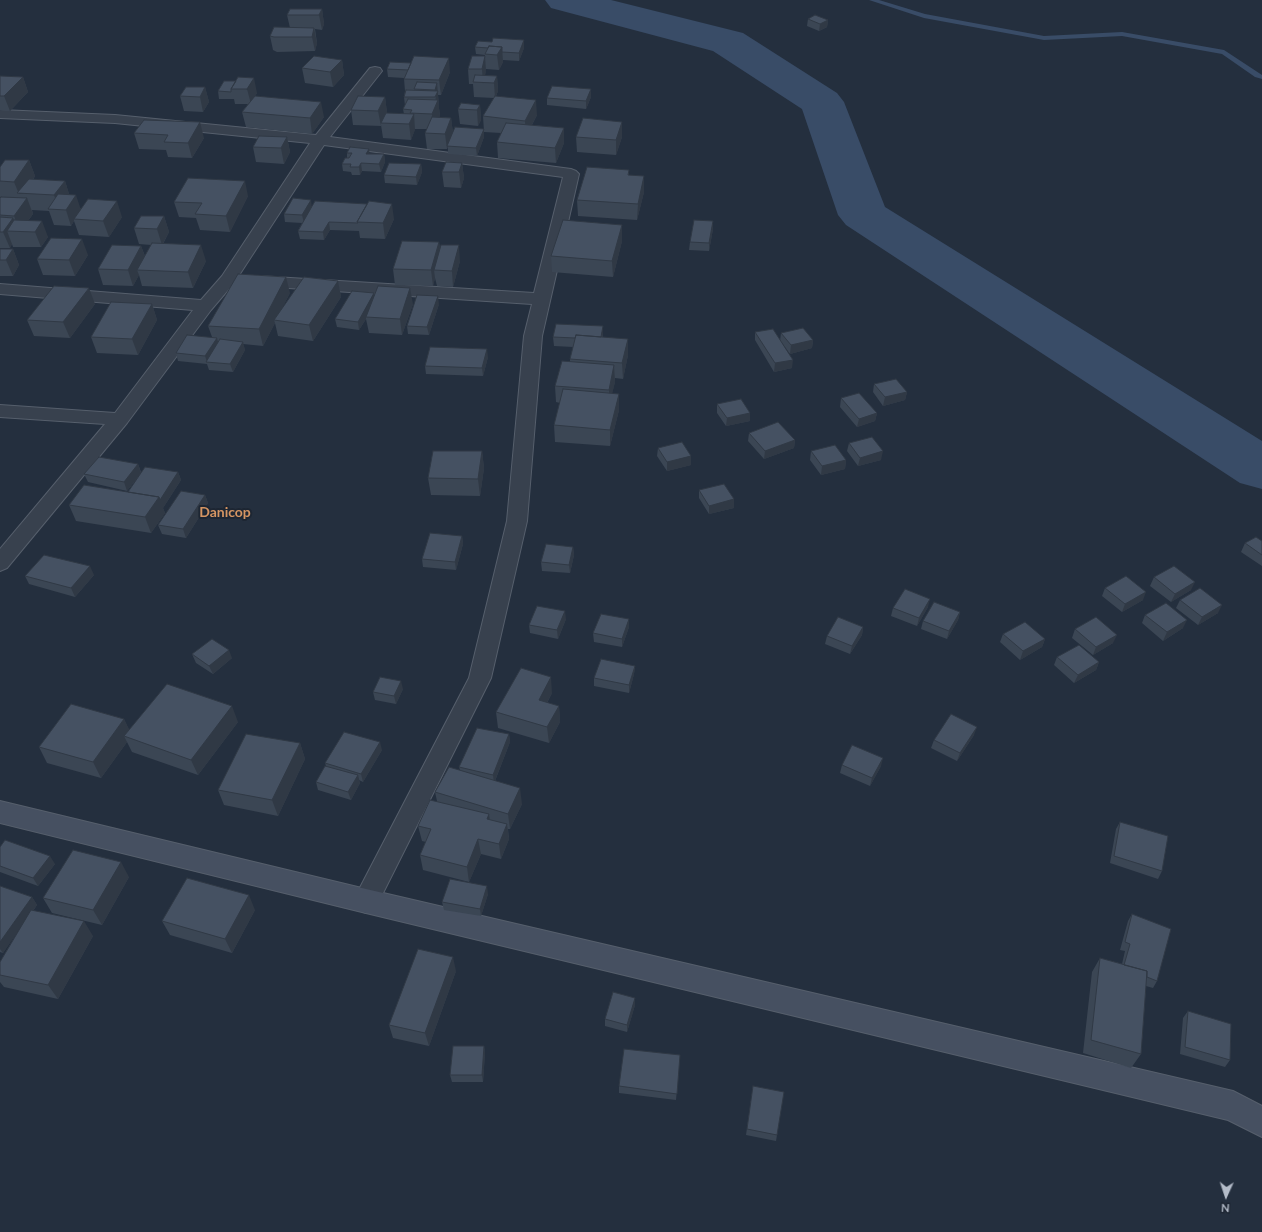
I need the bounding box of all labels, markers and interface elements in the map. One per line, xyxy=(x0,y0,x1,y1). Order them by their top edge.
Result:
district label: Danicop xyxy=(199,504,251,520)
north arrow xyxy=(1206,1176,1246,1216)
text: N xyxy=(1221,1202,1230,1215)

